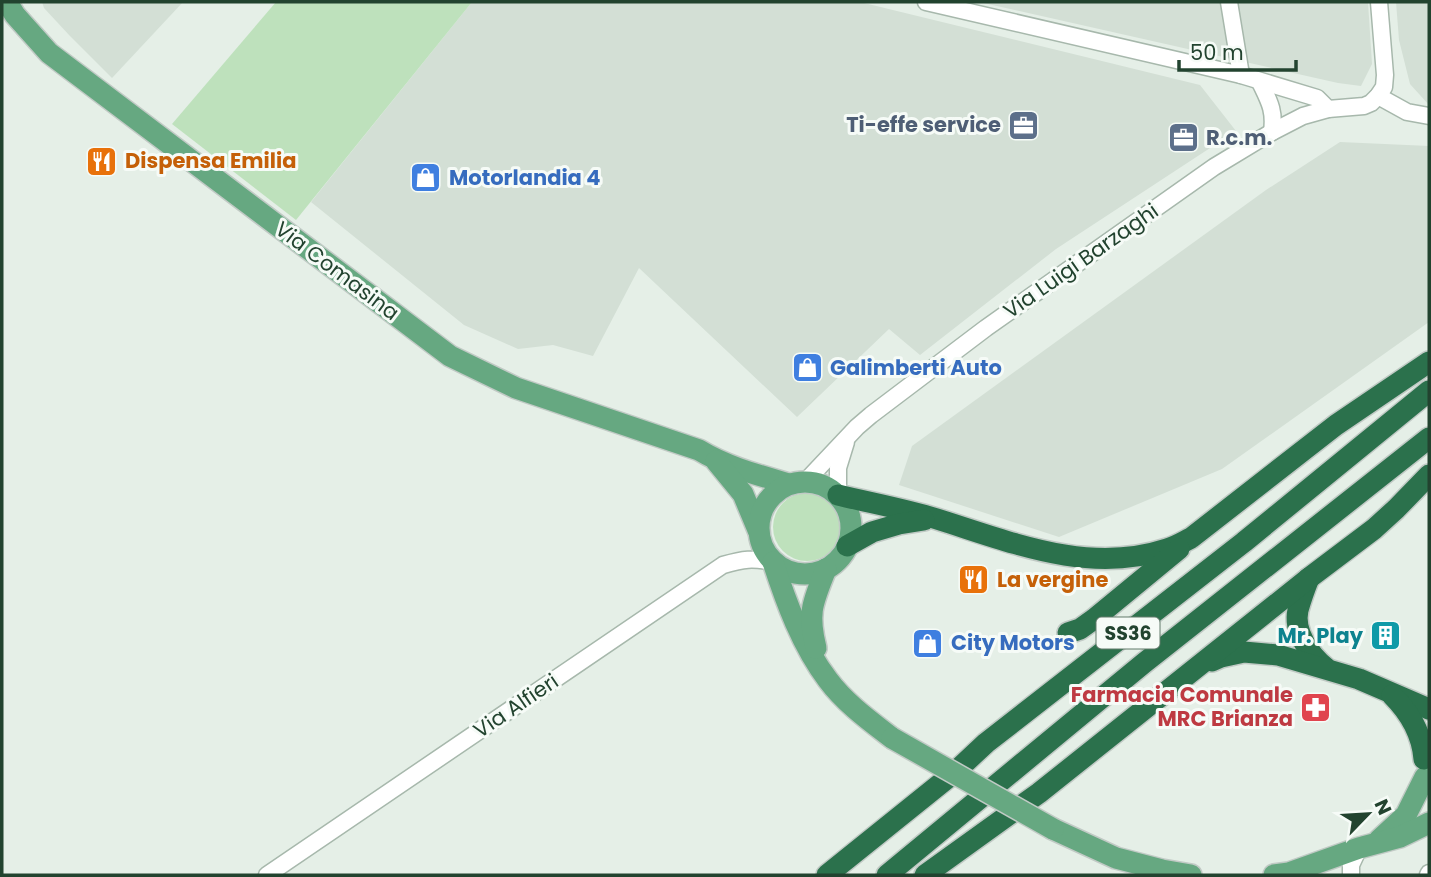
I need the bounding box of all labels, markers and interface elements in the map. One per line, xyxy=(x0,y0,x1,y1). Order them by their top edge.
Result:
scale bar xyxy=(1179,28,1296,72)
text: 50 m xyxy=(1190,38,1244,67)
office icon: Ti-effe service xyxy=(1007,108,1041,142)
place label: Ti-effe service xyxy=(846,110,1001,139)
office icon: R.c.m. xyxy=(1166,121,1200,155)
place label: R.c.m. xyxy=(1206,123,1272,152)
restaurant icon: Dispensa Emilia xyxy=(85,144,119,178)
place label: Dispensa Emilia xyxy=(125,146,296,175)
shop icon: Motorlandia 4 xyxy=(409,161,443,195)
place label: Motorlandia 4 xyxy=(449,163,601,192)
street label: Via Luigi Barzaghi xyxy=(997,196,1164,325)
street label: Via Comasina xyxy=(269,214,405,327)
shop icon: Galimberti Auto xyxy=(790,351,824,385)
place label: Galimberti Auto xyxy=(830,353,1002,382)
restaurant icon: La vergine xyxy=(957,563,991,597)
place label: La vergine xyxy=(997,565,1108,594)
road number: SS36 xyxy=(1096,618,1160,648)
building icon: Mr. Play xyxy=(1369,619,1403,653)
place label: Mr. Play xyxy=(1278,621,1364,650)
shop icon: City Motors xyxy=(911,626,945,660)
place label: City Motors xyxy=(951,628,1075,657)
street label: Via Alfieri xyxy=(468,667,564,745)
place label: Farmacia Comunale MRC Brianza xyxy=(1071,680,1293,733)
pharmacy icon: Farmacia Comunale MRC Brianza xyxy=(1299,690,1333,724)
north arrow xyxy=(1333,779,1403,849)
text: N xyxy=(1368,795,1398,819)

